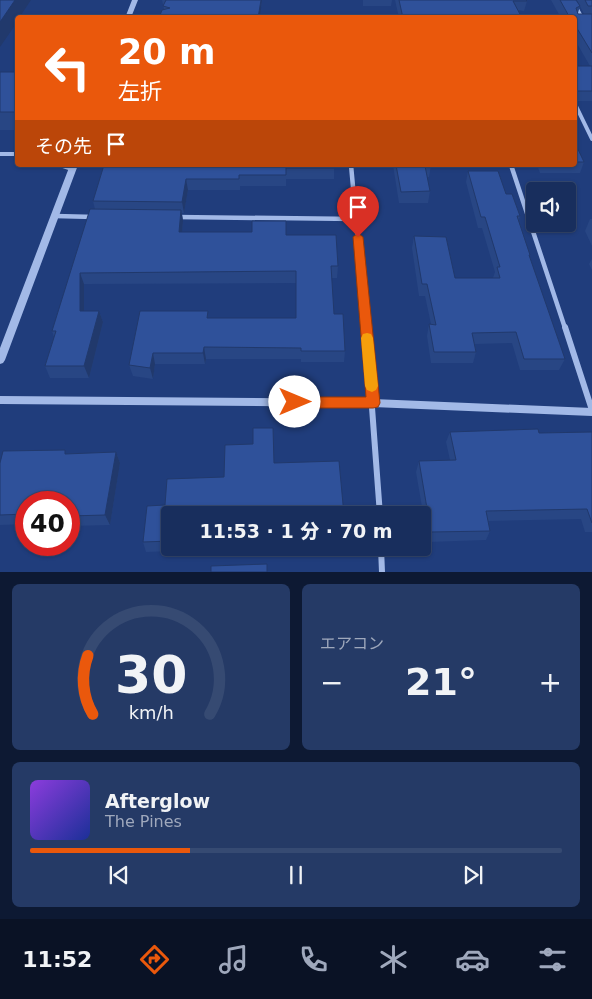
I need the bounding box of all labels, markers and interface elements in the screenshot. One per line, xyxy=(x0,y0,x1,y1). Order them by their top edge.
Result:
text: 20 m xyxy=(118,32,215,72)
icon: left xyxy=(35,35,100,100)
text: 左折 xyxy=(118,79,162,104)
icon: arrive xyxy=(102,130,130,158)
text: その先 xyxy=(35,135,92,157)
map controls xyxy=(526,182,576,232)
button: sound xyxy=(526,182,576,232)
pin xyxy=(337,186,379,237)
icon: arrive xyxy=(344,193,372,221)
position arrow xyxy=(268,375,320,427)
speed limit sign: 40 xyxy=(15,491,80,556)
text: 11:53 · 1 分 · 70 m xyxy=(199,520,393,542)
text: エアコン xyxy=(320,634,384,653)
text: 30 xyxy=(115,645,187,705)
text: 21° xyxy=(405,660,477,704)
text: − xyxy=(320,666,343,699)
text: + xyxy=(539,666,562,699)
text: km/h xyxy=(128,702,174,723)
text: Afterglow xyxy=(105,790,210,812)
text: The Pines xyxy=(105,812,182,831)
icon: previous xyxy=(105,861,133,889)
icon: pause xyxy=(282,861,310,889)
icon: next xyxy=(459,861,487,889)
icon: directions xyxy=(137,942,172,977)
icon: music xyxy=(216,942,251,977)
icon: phone xyxy=(296,942,331,977)
icon: climate xyxy=(376,942,411,977)
icon: car xyxy=(455,942,490,977)
icon: filters xyxy=(535,942,570,977)
text: 11:52 xyxy=(22,947,92,972)

